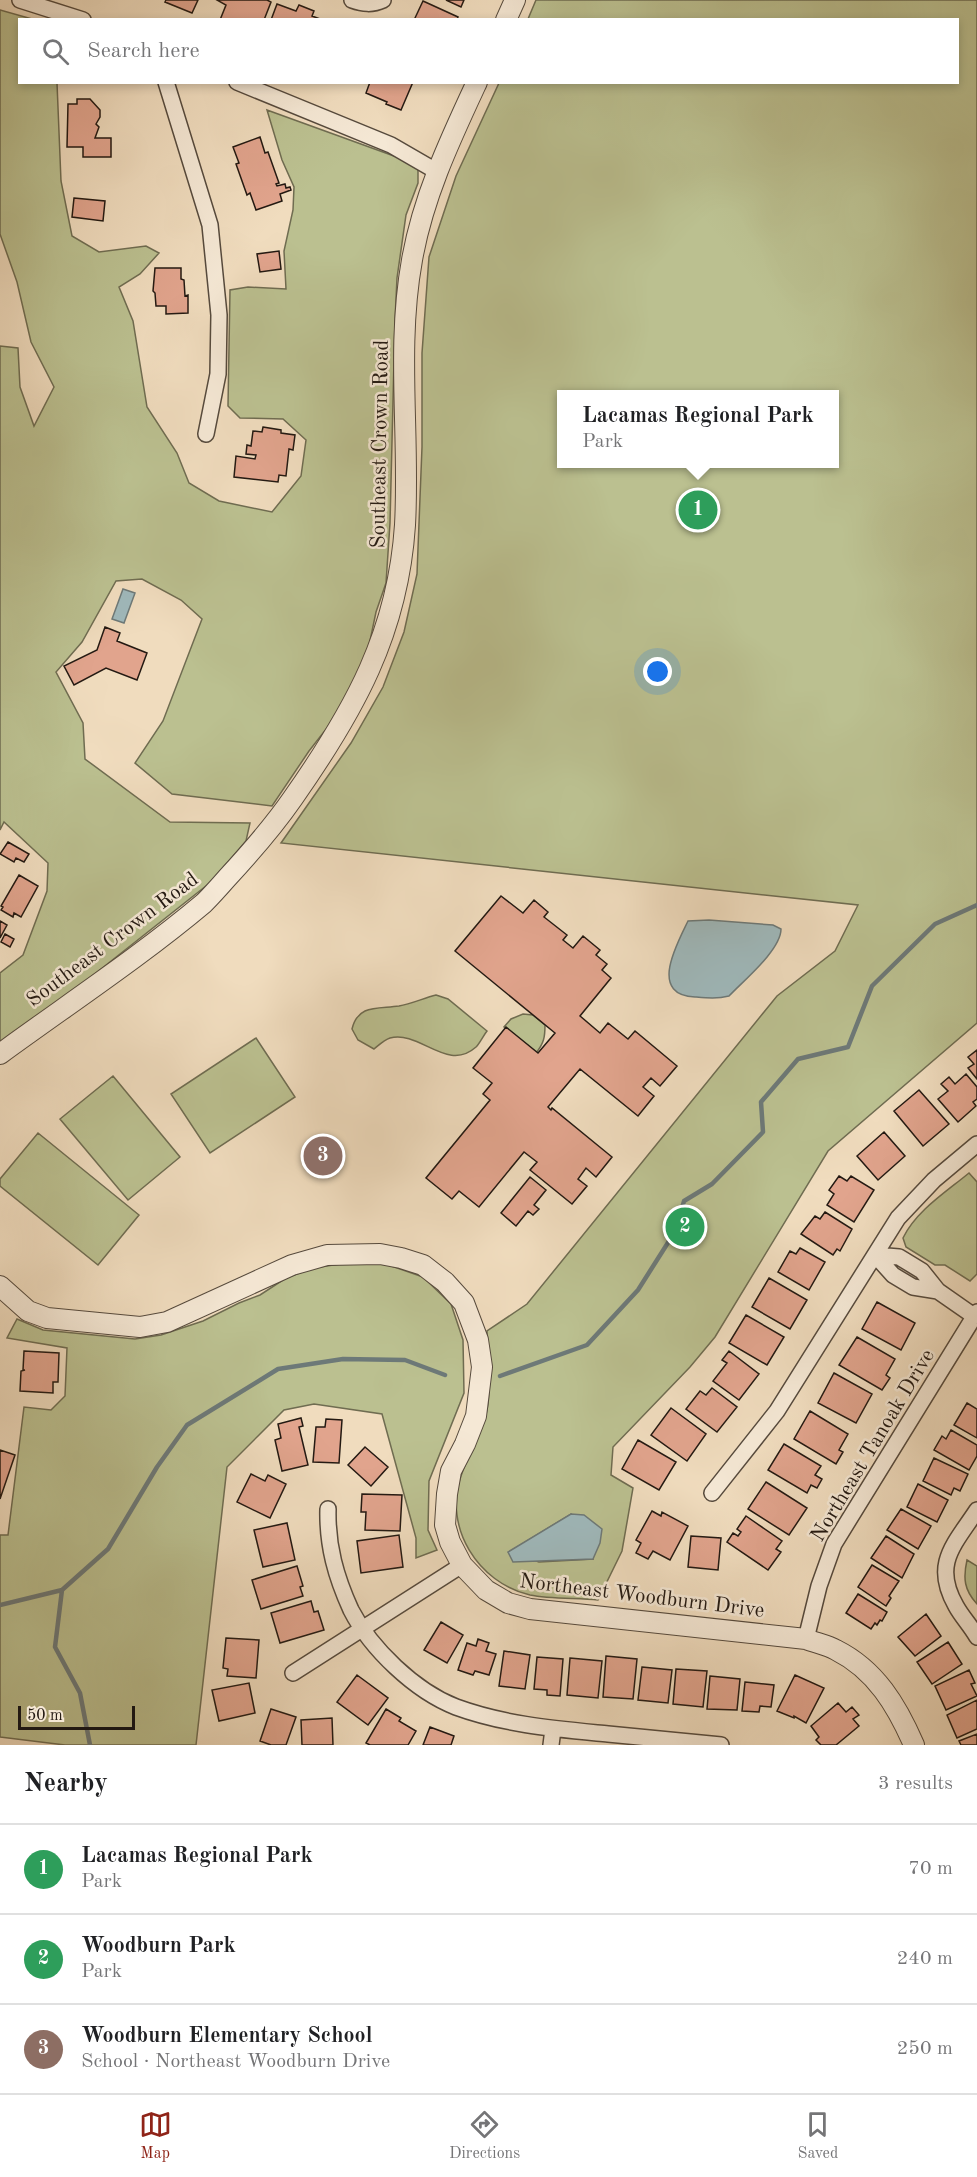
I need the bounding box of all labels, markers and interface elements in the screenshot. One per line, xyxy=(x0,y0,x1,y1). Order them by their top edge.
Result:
search box xyxy=(18,18,959,84)
icon: search xyxy=(39,35,72,68)
text: Search here xyxy=(87,40,200,62)
street label: Southeast Crown Road xyxy=(368,339,393,549)
popup xyxy=(557,390,839,468)
text: Lacamas Regional Park xyxy=(582,405,814,427)
text: Park xyxy=(582,432,623,452)
pin: 1 xyxy=(678,488,718,532)
your location xyxy=(643,657,672,686)
street label: Southeast Crown Road xyxy=(23,869,203,1011)
pin: 3 xyxy=(304,1134,342,1178)
pin: 2 xyxy=(666,1204,704,1250)
street label: Northeast Tanoak Drive xyxy=(808,1346,939,1545)
street label: Northeast Woodburn Drive xyxy=(518,1571,766,1622)
scale bar xyxy=(18,1703,135,1730)
text: 50 m xyxy=(27,1708,63,1724)
text: Nearby xyxy=(24,1771,108,1797)
text: 3 results xyxy=(878,1774,953,1794)
text: Lacamas Regional Park xyxy=(81,1845,313,1867)
text: 1 xyxy=(38,1859,49,1879)
text: 70 m xyxy=(908,1859,953,1879)
text: Park xyxy=(81,1872,122,1892)
text: Woodburn Park xyxy=(81,1935,236,1957)
text: 2 xyxy=(38,1949,49,1969)
text: 240 m xyxy=(897,1949,953,1969)
text: Park xyxy=(81,1962,122,1982)
text: Woodburn Elementary School xyxy=(81,2025,372,2047)
text: 3 xyxy=(38,2039,49,2059)
text: 250 m xyxy=(897,2039,953,2059)
text: School · Northeast Woodburn Drive xyxy=(81,2052,390,2072)
tab: Map xyxy=(139,2108,172,2164)
tab: Directions xyxy=(449,2108,520,2164)
tab: Saved xyxy=(798,2108,838,2164)

